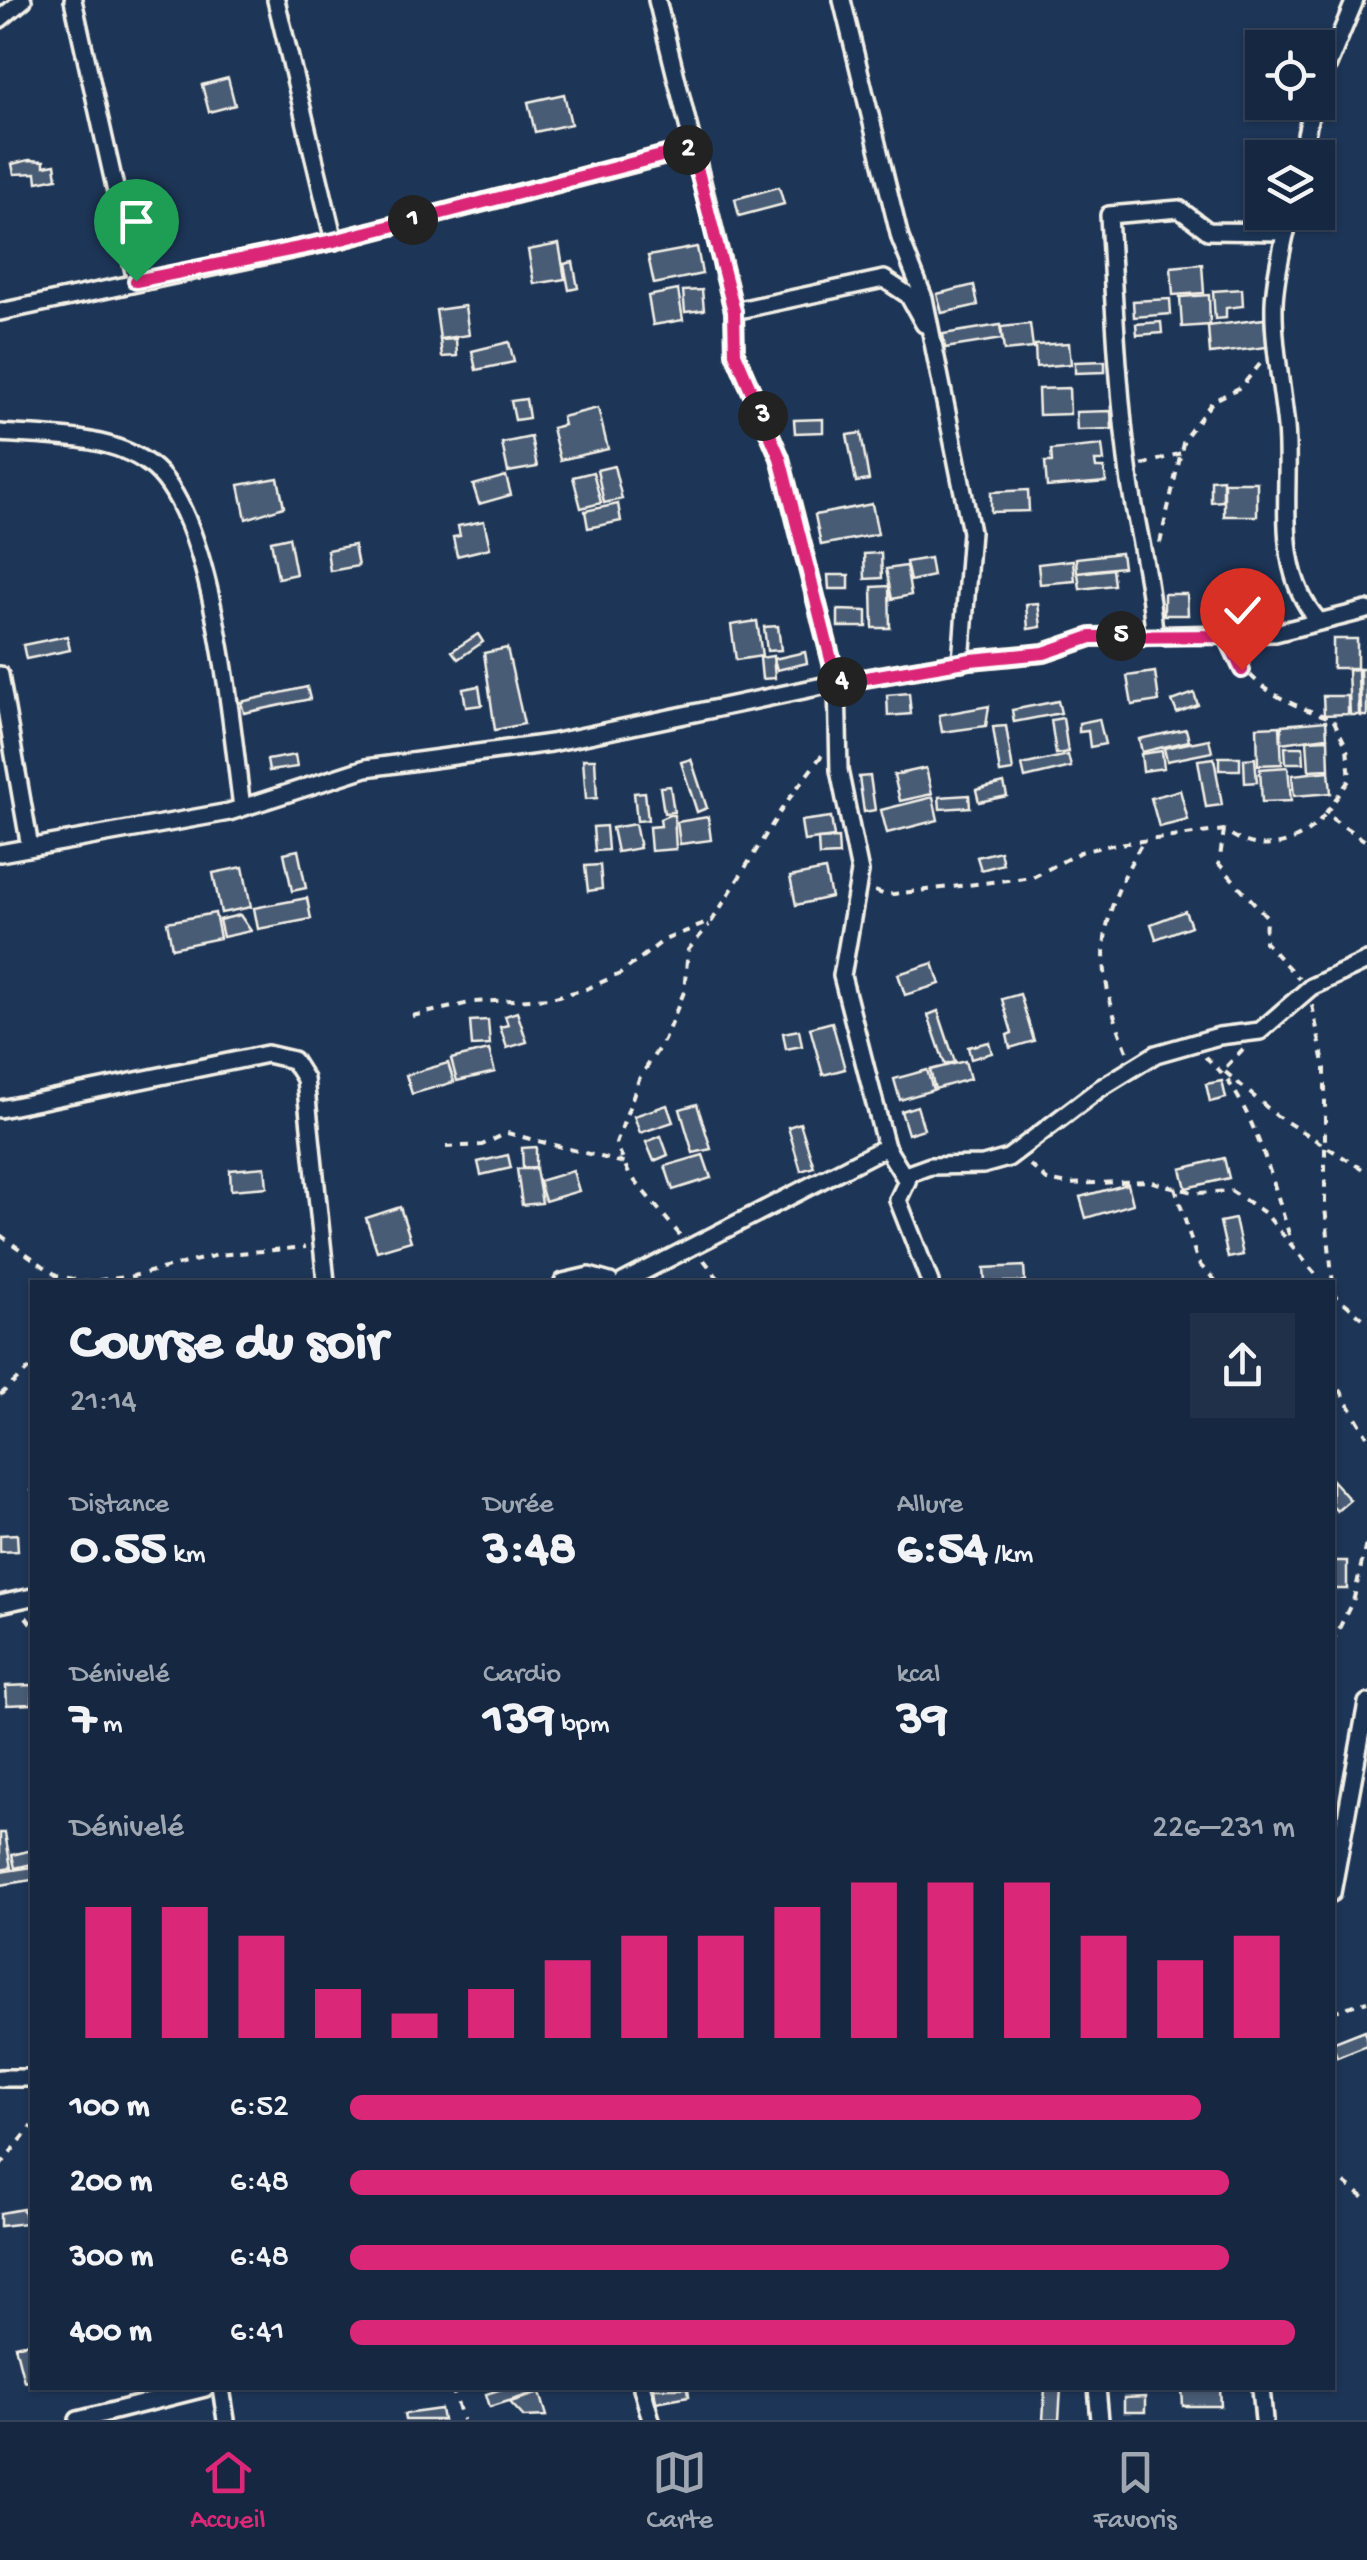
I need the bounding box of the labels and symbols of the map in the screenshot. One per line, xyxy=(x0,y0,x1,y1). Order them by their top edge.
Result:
pin: 2 xyxy=(663,125,713,175)
pin xyxy=(94,179,179,282)
pin: 1 xyxy=(388,195,438,245)
pin: 3 xyxy=(738,391,788,441)
pin xyxy=(1200,568,1285,671)
pin: 5 xyxy=(1096,611,1146,661)
pin: 4 xyxy=(817,657,867,707)

